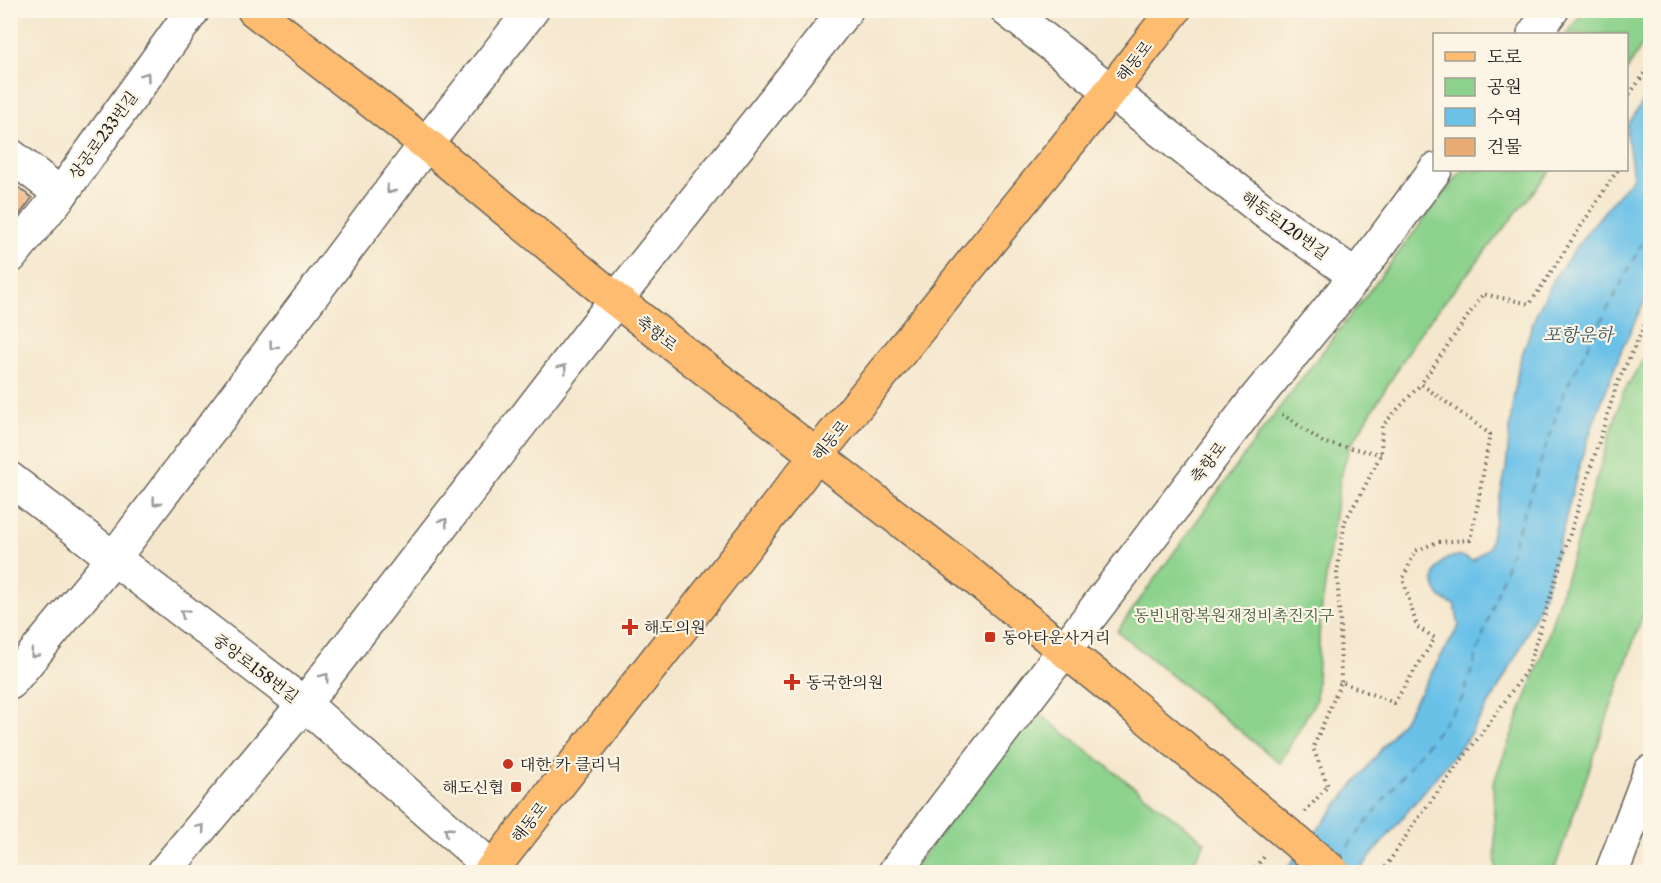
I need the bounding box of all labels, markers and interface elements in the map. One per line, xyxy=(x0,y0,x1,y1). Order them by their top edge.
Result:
legend xyxy=(1433,33,1628,171)
street label: 해동로 xyxy=(1112,36,1156,85)
text: 도로 xyxy=(1487,46,1522,68)
one-way arrow xyxy=(139,71,150,82)
text: 공원 xyxy=(1487,76,1522,98)
street label: 상공로233번길 xyxy=(64,87,142,183)
text: 수역 xyxy=(1487,106,1522,128)
text: 건물 xyxy=(1487,136,1522,158)
one-way arrow xyxy=(387,184,398,195)
street label: 해동로120번길 xyxy=(1237,187,1333,263)
street label: 축항로 xyxy=(633,311,682,355)
water label: 포항운하 xyxy=(1543,324,1615,346)
one-way arrow xyxy=(269,340,280,351)
one-way arrow xyxy=(556,364,567,375)
street label: 해동로 xyxy=(808,415,853,464)
street label: 축항로 xyxy=(1186,437,1230,487)
one-way arrow xyxy=(152,495,163,506)
one-way arrow xyxy=(437,518,448,529)
park label: 동빈내항복원재정비촉진지구 xyxy=(1134,605,1334,625)
one-way arrow xyxy=(180,610,191,621)
place label: 해도의원 xyxy=(644,617,706,637)
marker: 해도의원 xyxy=(621,618,639,636)
place label: 동아타운사거리 xyxy=(1002,627,1110,647)
street label: 중앙로158번길 xyxy=(209,629,303,707)
marker: 동아타운사거리 xyxy=(983,630,997,644)
one-way arrow xyxy=(30,647,41,658)
one-way arrow xyxy=(318,672,329,683)
place label: 동국한의원 xyxy=(806,672,883,692)
marker: 동국한의원 xyxy=(783,673,801,691)
place label: 대한 카 클리닉 xyxy=(520,754,621,774)
marker: 대한 카 클리닉 xyxy=(501,757,515,771)
place label: 해도신협 xyxy=(442,777,504,797)
marker: 해도신협 xyxy=(509,780,523,794)
street label: 해동로 xyxy=(507,797,551,846)
one-way arrow xyxy=(194,823,205,834)
one-way arrow xyxy=(444,827,455,838)

